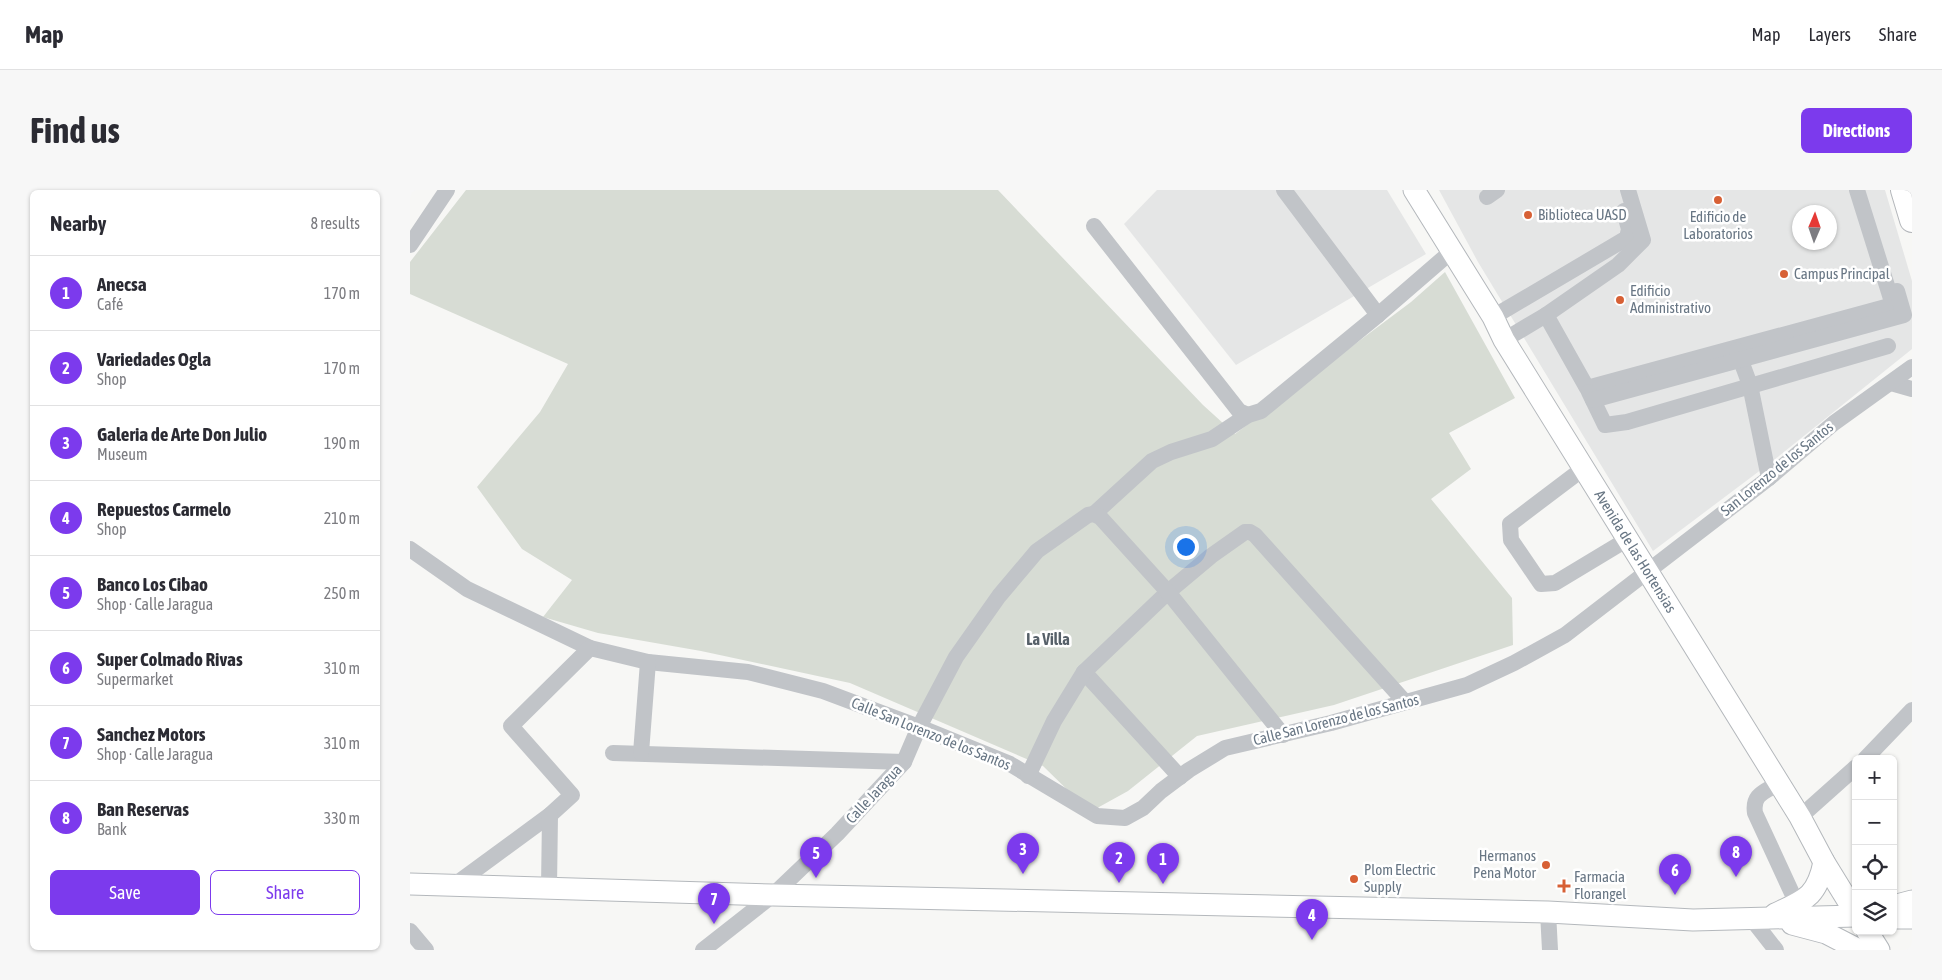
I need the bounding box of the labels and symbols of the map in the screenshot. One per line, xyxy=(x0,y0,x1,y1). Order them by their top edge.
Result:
marker: Edificio de Laboratorios xyxy=(1712,194,1724,206)
north arrow xyxy=(1792,205,1837,250)
place label: Biblioteca UASD xyxy=(1538,206,1627,223)
place label: Edificio de Laboratorios xyxy=(1683,208,1753,242)
marker: Biblioteca UASD xyxy=(1522,209,1534,221)
place label: Campus Principal xyxy=(1794,265,1890,282)
marker: Campus Principal xyxy=(1778,268,1790,280)
place label: Edificio Administrativo xyxy=(1630,282,1711,316)
marker: Edificio Administrativo xyxy=(1614,294,1626,306)
street label: San Lorenzo de los Santos xyxy=(1717,418,1836,519)
street label: Avenida de las Hortensias xyxy=(1591,487,1680,616)
your location xyxy=(1173,534,1199,560)
district label: La Villa xyxy=(1026,630,1070,648)
street label: Calle San Lorenzo de los Santos xyxy=(1251,691,1420,748)
street label: Calle San Lorenzo de los Santos xyxy=(849,694,1013,773)
street label: Calle Jaragua xyxy=(842,761,905,826)
pin: 3 xyxy=(1007,833,1039,874)
pin: 8 xyxy=(1720,836,1752,877)
pin: 5 xyxy=(800,837,832,878)
pin: 2 xyxy=(1103,842,1135,883)
pin: 1 xyxy=(1147,843,1179,884)
place label: Hermanos Pena Motor xyxy=(1473,847,1537,881)
pin: 6 xyxy=(1659,854,1691,895)
marker: Hermanos Pena Motor xyxy=(1540,859,1552,871)
place label: Plom Electric Supply xyxy=(1364,861,1436,895)
place label: Farmacia Florangel xyxy=(1574,868,1626,902)
marker: Plom Electric Supply xyxy=(1348,873,1360,885)
marker: Farmacia Florangel xyxy=(1558,880,1570,892)
pin: 7 xyxy=(698,883,730,924)
pin: 4 xyxy=(1296,899,1328,940)

